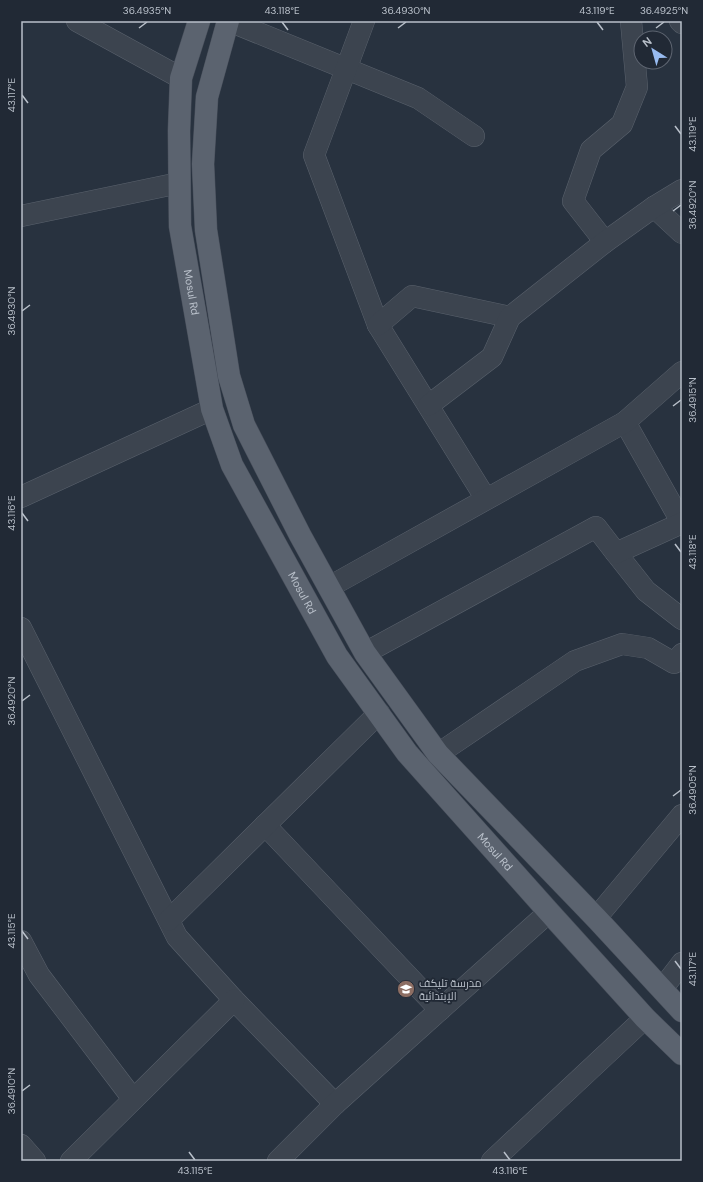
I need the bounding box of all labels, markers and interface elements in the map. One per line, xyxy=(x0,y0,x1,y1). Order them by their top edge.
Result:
text: 36.4935°N xyxy=(123,4,171,17)
text: 43.118°E xyxy=(264,4,300,17)
text: 36.4930°N xyxy=(381,4,431,17)
text: 43.119°E xyxy=(579,4,615,17)
text: 36.4925°N xyxy=(640,4,688,17)
north arrow xyxy=(633,30,673,70)
text: N xyxy=(640,34,654,50)
text: 43.117°E xyxy=(5,77,18,112)
text: 43.119°E xyxy=(686,116,699,152)
text: 36.4920°N xyxy=(686,181,699,229)
street label: Mosul Rd xyxy=(181,268,202,316)
text: 36.4930°N xyxy=(5,286,18,336)
text: 36.4915°N xyxy=(686,377,699,423)
text: 43.116°E xyxy=(5,495,18,531)
text: 43.118°E xyxy=(686,534,699,570)
street label: Mosul Rd xyxy=(285,569,320,617)
text: 36.4920°N xyxy=(5,677,18,725)
text: 36.4905°N xyxy=(686,765,699,815)
street label: Mosul Rd xyxy=(475,830,516,874)
text: 43.115°E xyxy=(5,913,18,949)
text: 43.117°E xyxy=(686,951,699,986)
place label: مدرسة تليكف الإبتدائية xyxy=(419,976,482,1003)
school or university icon: مدرسة تليكف الإبتدائية xyxy=(396,979,416,999)
text: 36.4910°N xyxy=(5,1068,18,1114)
text: 43.115°E xyxy=(177,1164,213,1177)
text: 43.116°E xyxy=(492,1164,528,1177)

